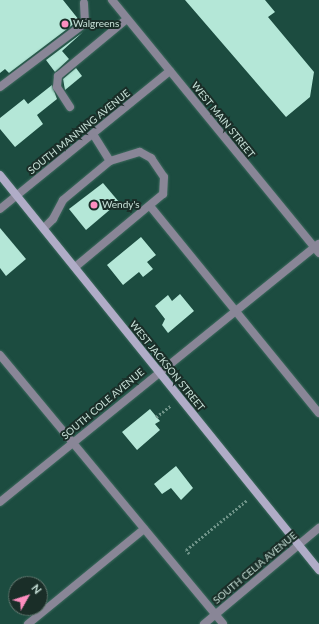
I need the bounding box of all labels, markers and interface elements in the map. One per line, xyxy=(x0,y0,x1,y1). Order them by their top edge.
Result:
place label: Walgreens xyxy=(73,18,119,30)
marker: Walgreens xyxy=(60,19,70,29)
street label: WEST MAIN STREET xyxy=(189,80,257,160)
street label: SOUTH MANNING AVENUE xyxy=(25,87,133,177)
place label: Wendy's xyxy=(102,199,140,211)
marker: Wendy's xyxy=(89,200,99,210)
street label: WEST JACKSON STREET xyxy=(127,318,207,414)
street label: SOUTH COLE AVENUE xyxy=(59,366,147,442)
street label: SOUTH CELIA AVENUE xyxy=(210,529,300,607)
north arrow xyxy=(8,576,48,616)
text: N xyxy=(29,581,45,596)

